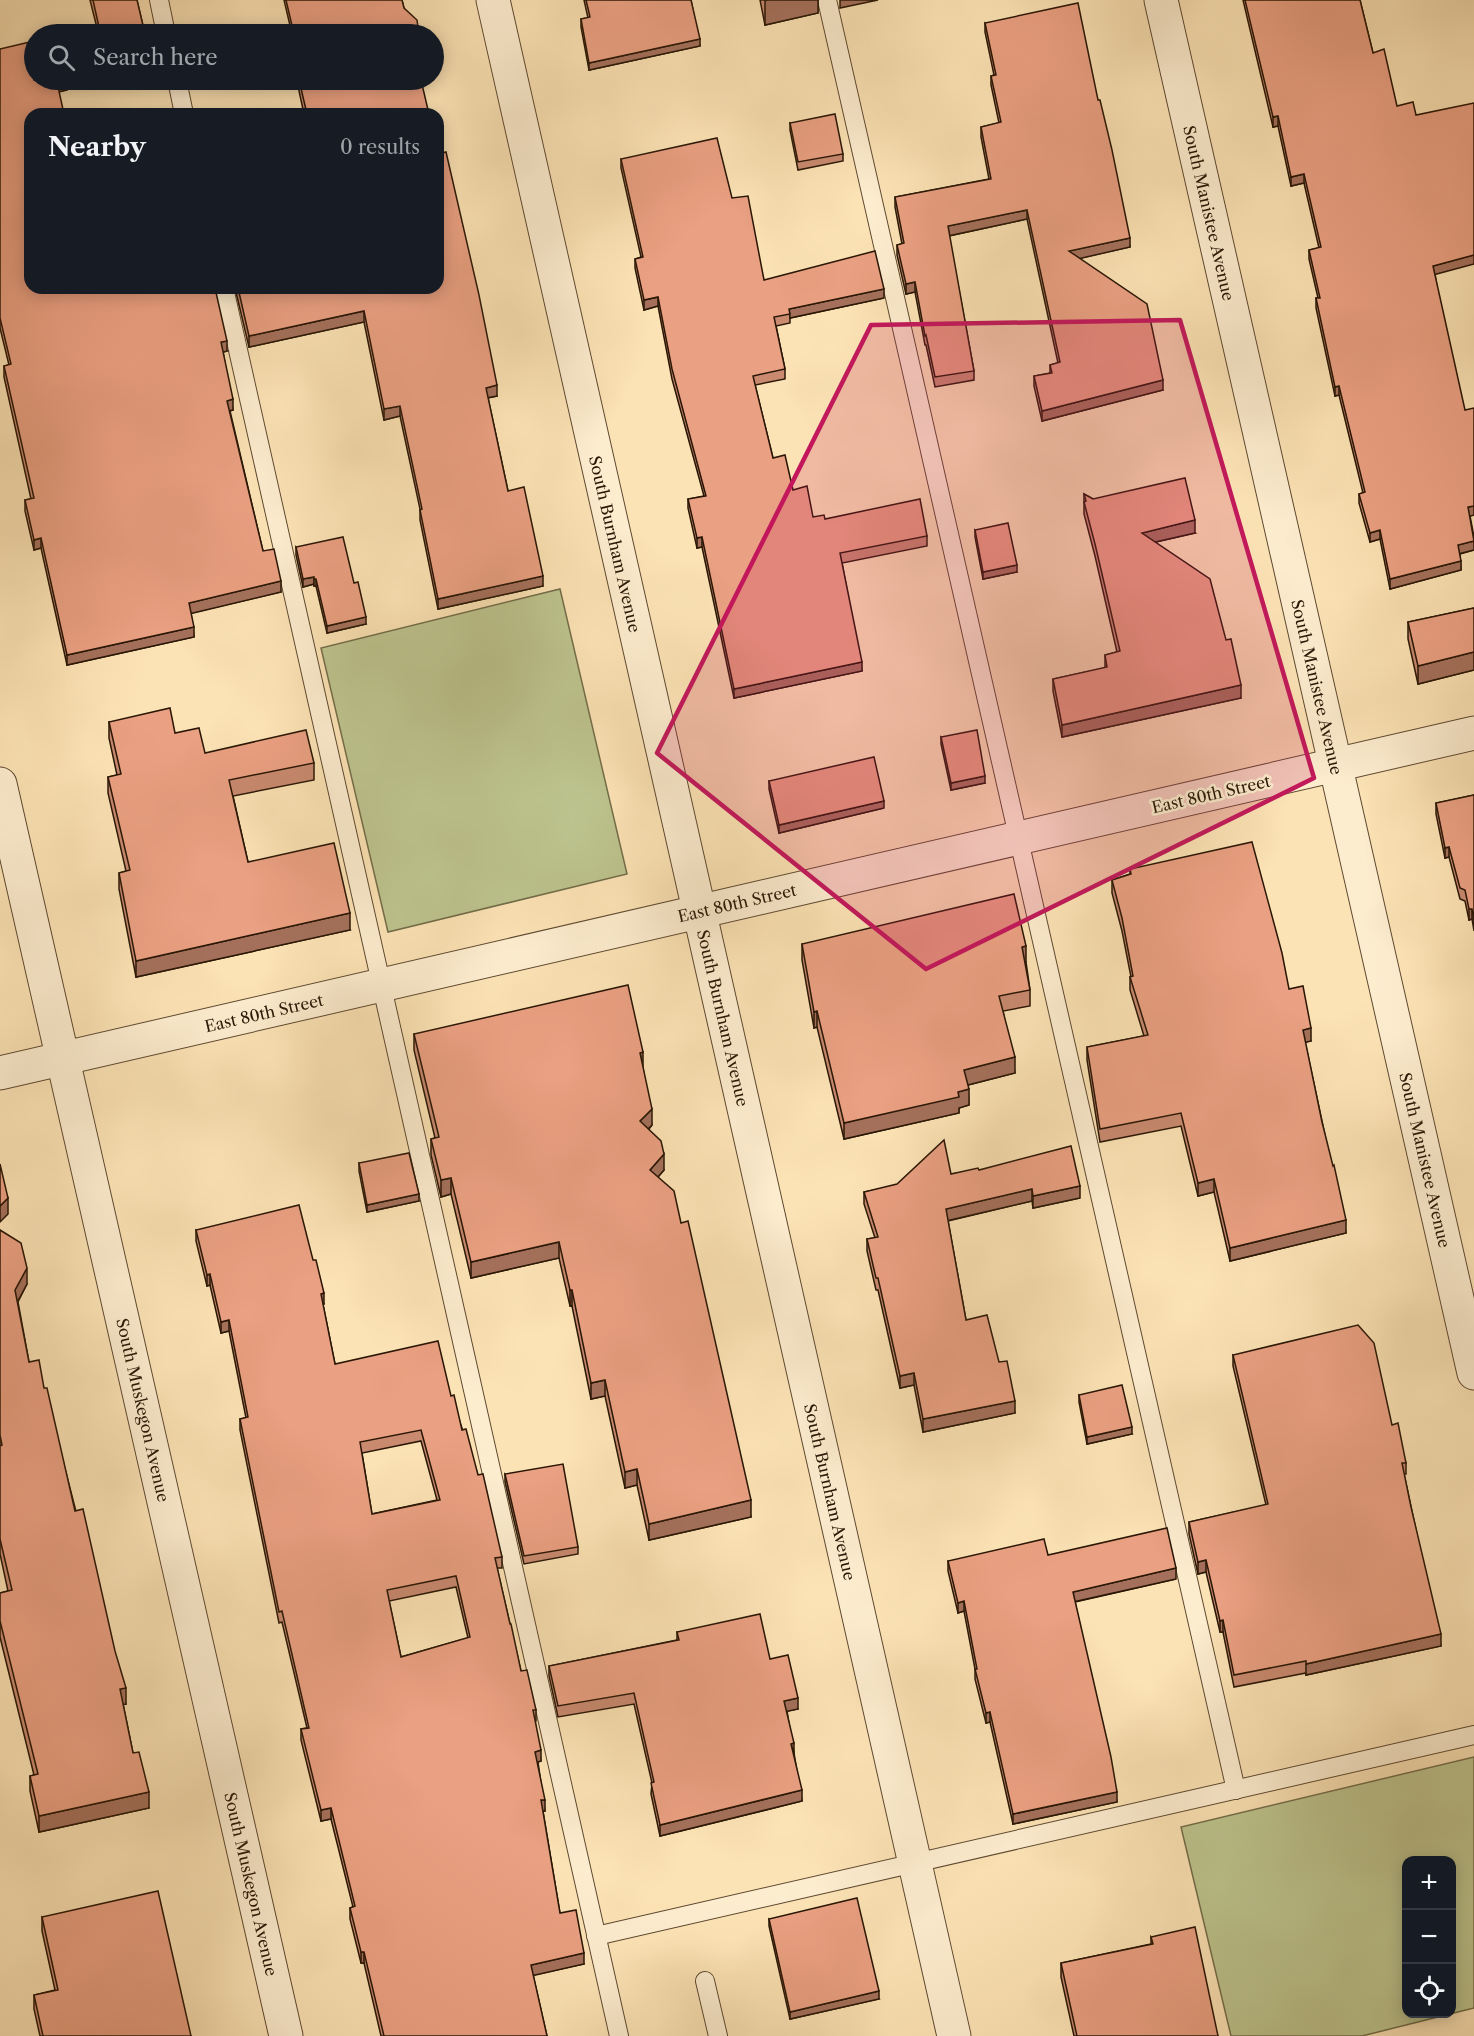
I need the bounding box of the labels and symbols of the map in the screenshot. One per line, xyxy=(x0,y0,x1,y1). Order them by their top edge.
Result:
street label: South Manistee Avenue xyxy=(1179,123,1239,303)
street label: South Burnham Avenue xyxy=(585,454,645,634)
street label: South Manistee Avenue xyxy=(1287,597,1347,777)
street label: East 80th Street xyxy=(1150,771,1273,817)
street label: East 80th Street xyxy=(676,880,799,926)
street label: South Burnham Avenue xyxy=(693,928,753,1108)
street label: East 80th Street xyxy=(203,990,326,1036)
street label: South Manistee Avenue xyxy=(1395,1070,1455,1250)
street label: South Muskegon Avenue xyxy=(112,1316,174,1504)
street label: South Burnham Avenue xyxy=(800,1402,860,1582)
street label: South Muskegon Avenue xyxy=(220,1790,282,1978)

